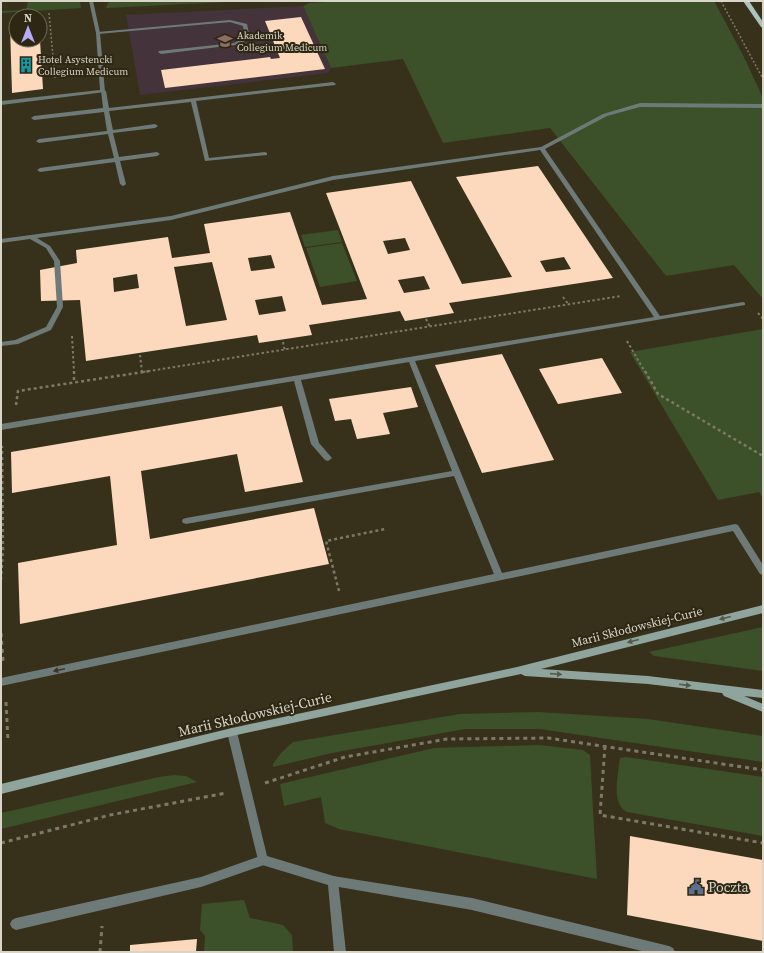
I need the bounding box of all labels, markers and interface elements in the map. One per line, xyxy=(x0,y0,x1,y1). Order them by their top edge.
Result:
north arrow xyxy=(8,8,48,48)
text: N xyxy=(24,11,32,26)
place label: Akademik Collegium Medicum xyxy=(237,29,327,54)
school or university icon: Akademik Collegium Medicum xyxy=(216,32,234,50)
place label: Hotel Asystencki Collegium Medicum xyxy=(38,53,128,78)
building icon: Hotel Asystencki Collegium Medicum xyxy=(17,56,35,74)
street label: Marii Skłodowskiej-Curie xyxy=(570,603,704,651)
one-way arrow xyxy=(719,615,731,621)
one-way arrow xyxy=(627,638,639,644)
one-way arrow xyxy=(53,667,65,673)
one-way arrow xyxy=(550,671,563,677)
one-way arrow xyxy=(679,682,691,688)
street label: Marii Skłodowskiej-Curie xyxy=(176,687,334,741)
place label: Poczta xyxy=(708,877,749,897)
public building icon: Poczta xyxy=(687,878,705,896)

